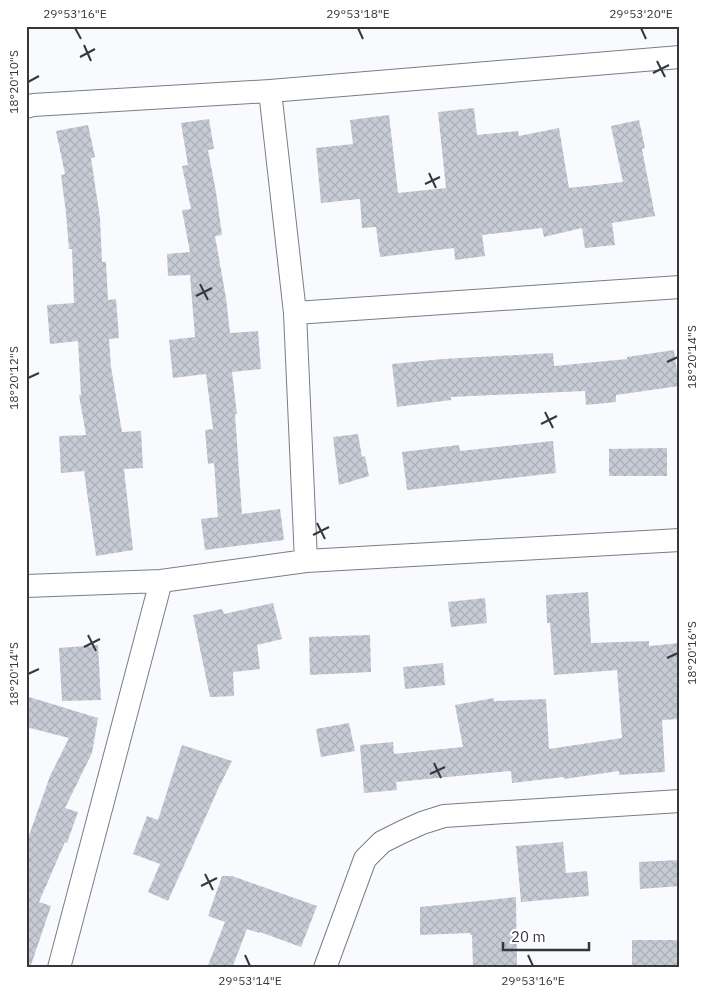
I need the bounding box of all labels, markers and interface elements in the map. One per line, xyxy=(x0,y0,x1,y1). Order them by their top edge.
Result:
text: 29°53'16"E xyxy=(43,6,107,21)
text: 29°53'18"E xyxy=(326,6,390,21)
text: 29°53'20"E xyxy=(609,6,673,21)
text: 18°20'10"S xyxy=(6,50,21,114)
text: 18°20'14"S xyxy=(684,325,699,389)
text: 18°20'12"S xyxy=(6,346,21,410)
text: 18°20'16"S xyxy=(684,621,699,685)
text: 18°20'14"S xyxy=(6,642,21,706)
scale bar xyxy=(503,919,590,951)
text: 20 m xyxy=(511,927,546,946)
text: 29°53'14"E xyxy=(218,973,282,988)
text: 29°53'16"E xyxy=(501,973,565,988)

